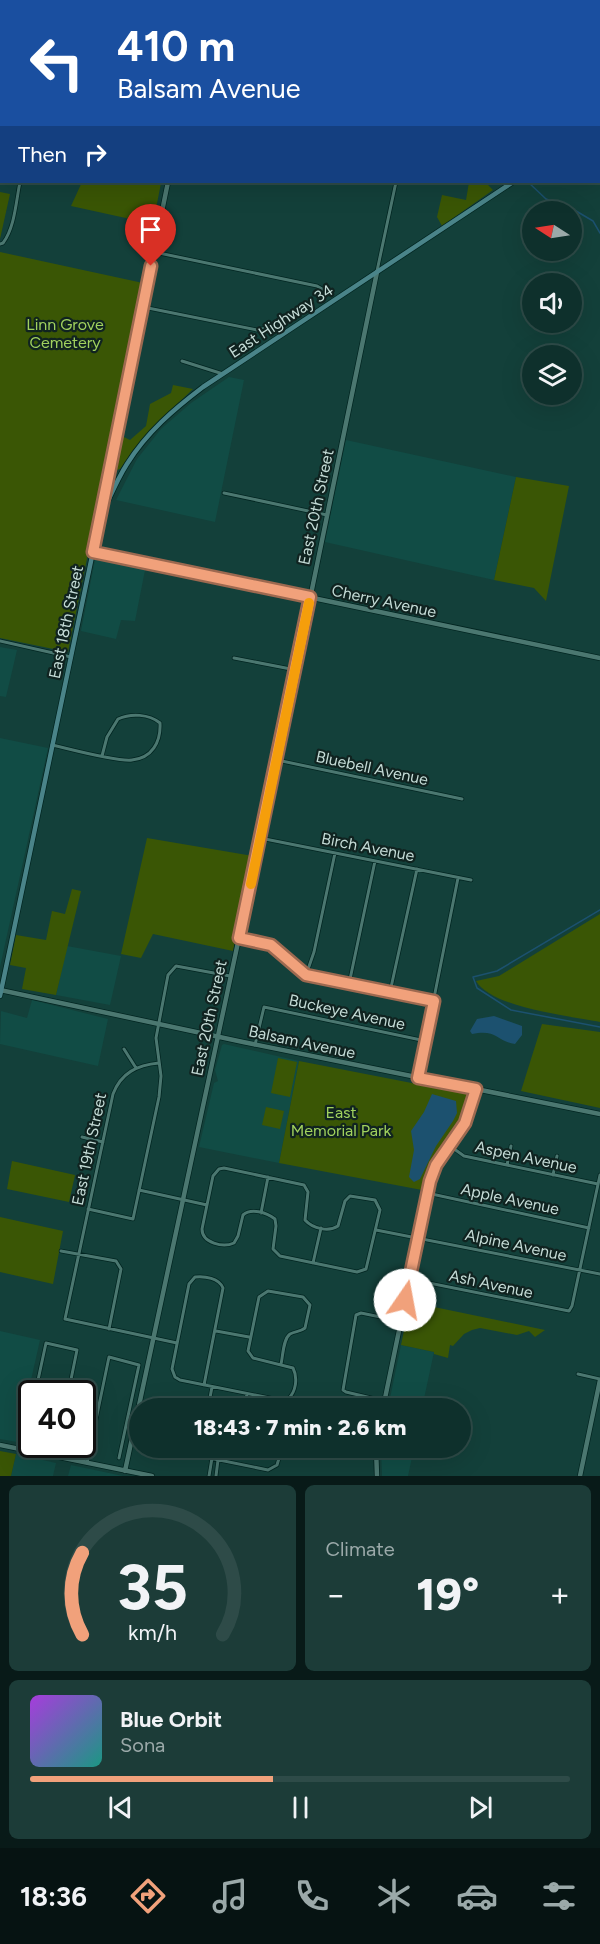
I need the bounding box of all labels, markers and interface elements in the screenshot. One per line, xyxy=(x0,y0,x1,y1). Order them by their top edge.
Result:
text: 410 m xyxy=(117,21,235,72)
icon: left xyxy=(18,24,96,102)
text: Balsam Avenue xyxy=(117,72,301,105)
icon: right xyxy=(79,138,112,171)
text: Then xyxy=(18,141,67,168)
north arrow xyxy=(522,201,582,261)
map controls xyxy=(522,201,582,405)
pin xyxy=(125,204,176,266)
icon: arrive xyxy=(134,213,167,246)
button: sound xyxy=(522,273,582,333)
street label: East Highway 34 xyxy=(225,280,337,362)
park label: Linn Grove Cemetery xyxy=(26,315,104,352)
button: layers xyxy=(522,345,582,405)
street label: East 20th Street xyxy=(294,447,338,567)
street label: East 18th Street xyxy=(45,564,87,680)
street label: Cherry Avenue xyxy=(330,581,438,621)
street label: Bluebell Avenue xyxy=(314,747,430,789)
street label: Birch Avenue xyxy=(320,829,416,865)
street label: East 20th Street xyxy=(187,958,231,1078)
street label: Buckeye Avenue xyxy=(287,990,407,1034)
street label: Balsam Avenue xyxy=(247,1021,357,1063)
street label: East 19th Street xyxy=(68,1091,110,1207)
park label: East Memorial Park xyxy=(291,1103,391,1140)
street label: Aspen Avenue xyxy=(473,1137,579,1177)
street label: Apple Avenue xyxy=(459,1179,561,1219)
street label: Alpine Avenue xyxy=(464,1225,569,1265)
street label: Ash Avenue xyxy=(447,1266,535,1302)
position arrow xyxy=(373,1268,437,1332)
speed limit sign: 40 xyxy=(18,1380,96,1458)
text: 18:43 · 7 min · 2.6 km xyxy=(194,1414,406,1441)
text: Climate xyxy=(326,1537,395,1561)
text: 35 xyxy=(117,1550,188,1625)
text: 19° xyxy=(416,1567,479,1621)
text: − xyxy=(326,1575,346,1614)
text: + xyxy=(549,1575,570,1614)
text: km/h xyxy=(128,1620,177,1645)
text: Blue Orbit xyxy=(120,1706,222,1733)
text: Sona xyxy=(120,1733,165,1757)
icon: previous xyxy=(104,1791,137,1824)
icon: pause xyxy=(284,1791,317,1824)
icon: next xyxy=(464,1791,497,1824)
icon: directions xyxy=(127,1875,169,1917)
icon: music xyxy=(209,1875,251,1917)
icon: phone xyxy=(291,1875,333,1917)
icon: climate xyxy=(373,1875,415,1917)
icon: car xyxy=(456,1875,498,1917)
icon: filters xyxy=(538,1875,580,1917)
text: 18:36 xyxy=(20,1880,87,1913)

